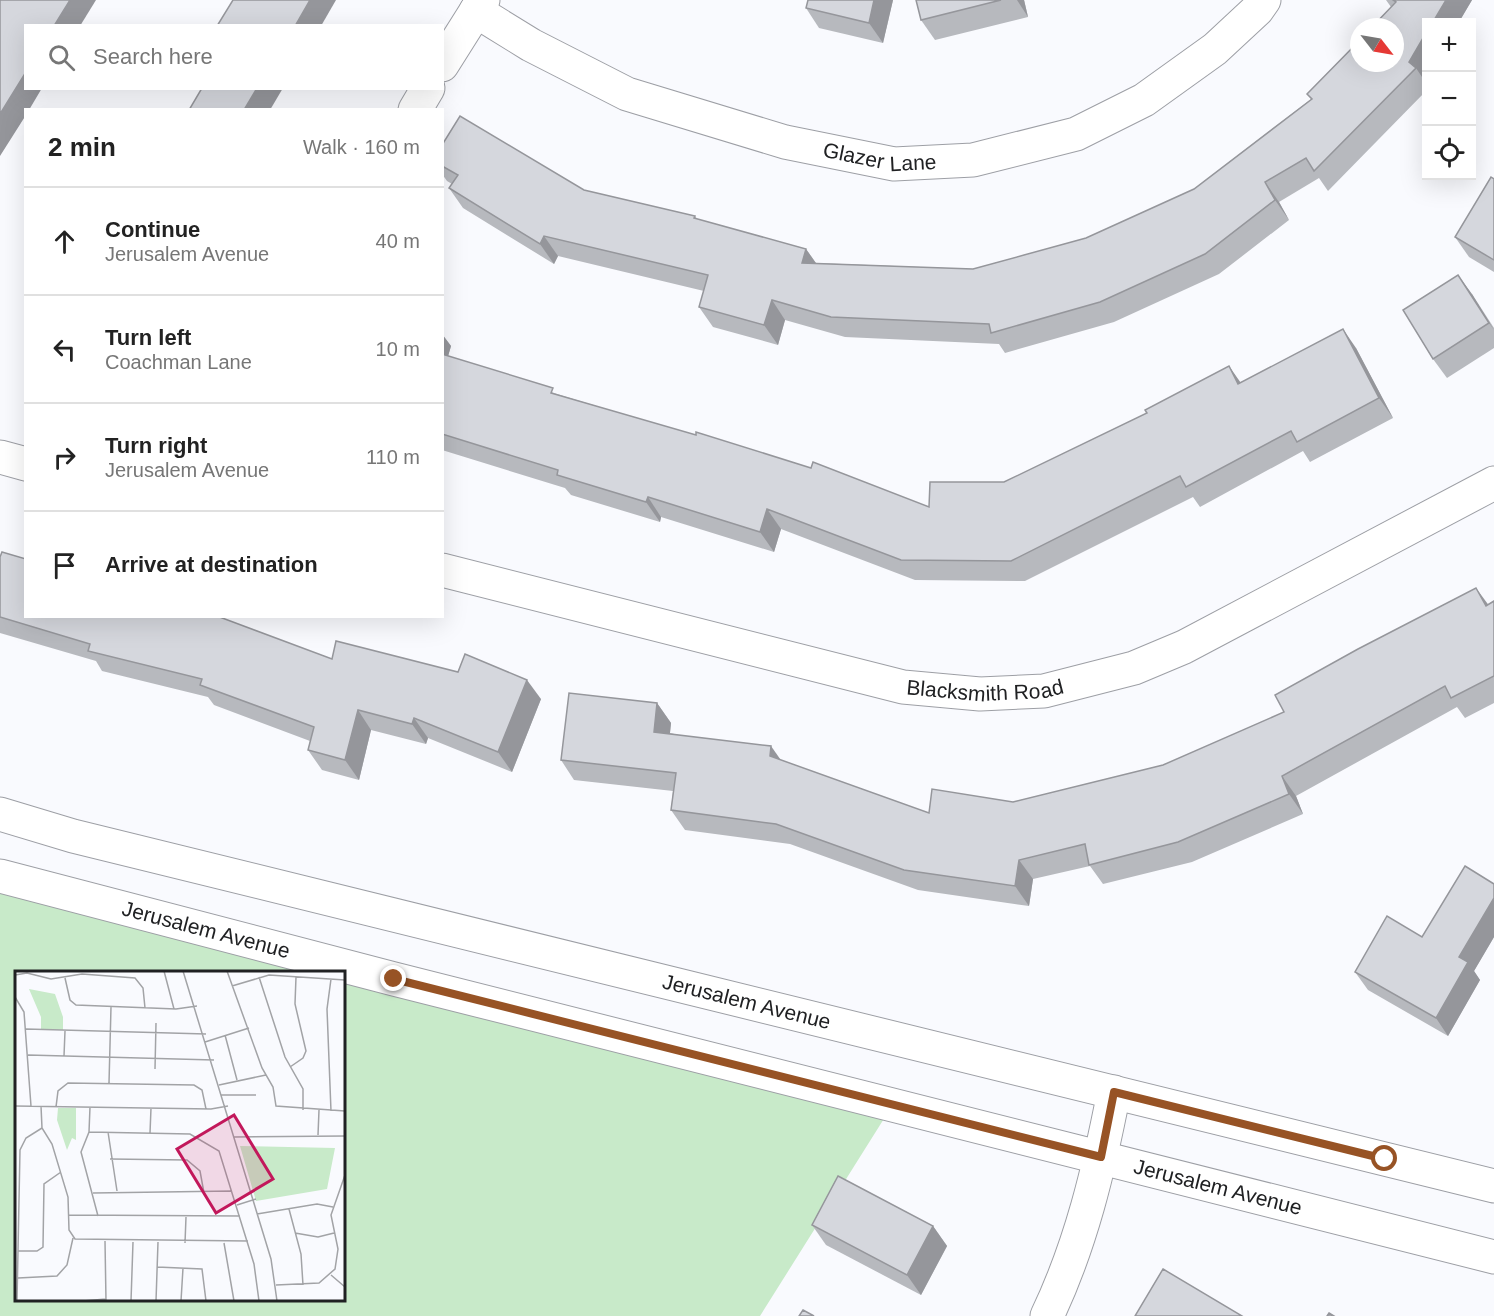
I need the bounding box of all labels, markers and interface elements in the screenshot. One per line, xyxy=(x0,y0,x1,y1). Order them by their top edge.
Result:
north arrow xyxy=(1350,18,1404,72)
map controls xyxy=(1422,18,1476,180)
button: + xyxy=(1422,18,1476,72)
search box xyxy=(24,24,444,90)
icon: search xyxy=(45,41,78,74)
text: Search here xyxy=(93,44,213,69)
button: − xyxy=(1422,72,1476,126)
button: locate xyxy=(1422,126,1476,180)
text: 2 min xyxy=(48,132,116,162)
text: Walk · 160 m xyxy=(303,136,420,158)
street label: Glazer Lane xyxy=(821,138,937,175)
text: Continue xyxy=(105,217,200,242)
icon: ahead xyxy=(48,225,81,258)
text: 40 m xyxy=(376,230,420,252)
text: Jerusalem Avenue xyxy=(105,243,269,265)
text: Turn left xyxy=(105,325,191,350)
icon: left xyxy=(48,333,81,366)
text: 10 m xyxy=(376,338,420,360)
text: Coachman Lane xyxy=(105,351,252,373)
text: Turn right xyxy=(105,433,207,458)
icon: right xyxy=(48,441,81,474)
text: 110 m xyxy=(366,446,420,468)
text: Jerusalem Avenue xyxy=(105,459,269,481)
icon: arrive xyxy=(48,549,81,582)
text: Arrive at destination xyxy=(105,552,318,577)
street label: Blacksmith Road xyxy=(906,674,1066,705)
street label: Jerusalem Avenue xyxy=(120,896,293,962)
route end xyxy=(380,965,406,991)
street label: Jerusalem Avenue xyxy=(660,970,833,1033)
inset map xyxy=(15,971,345,1301)
route start xyxy=(1371,1145,1397,1171)
street label: Jerusalem Avenue xyxy=(1132,1154,1304,1219)

